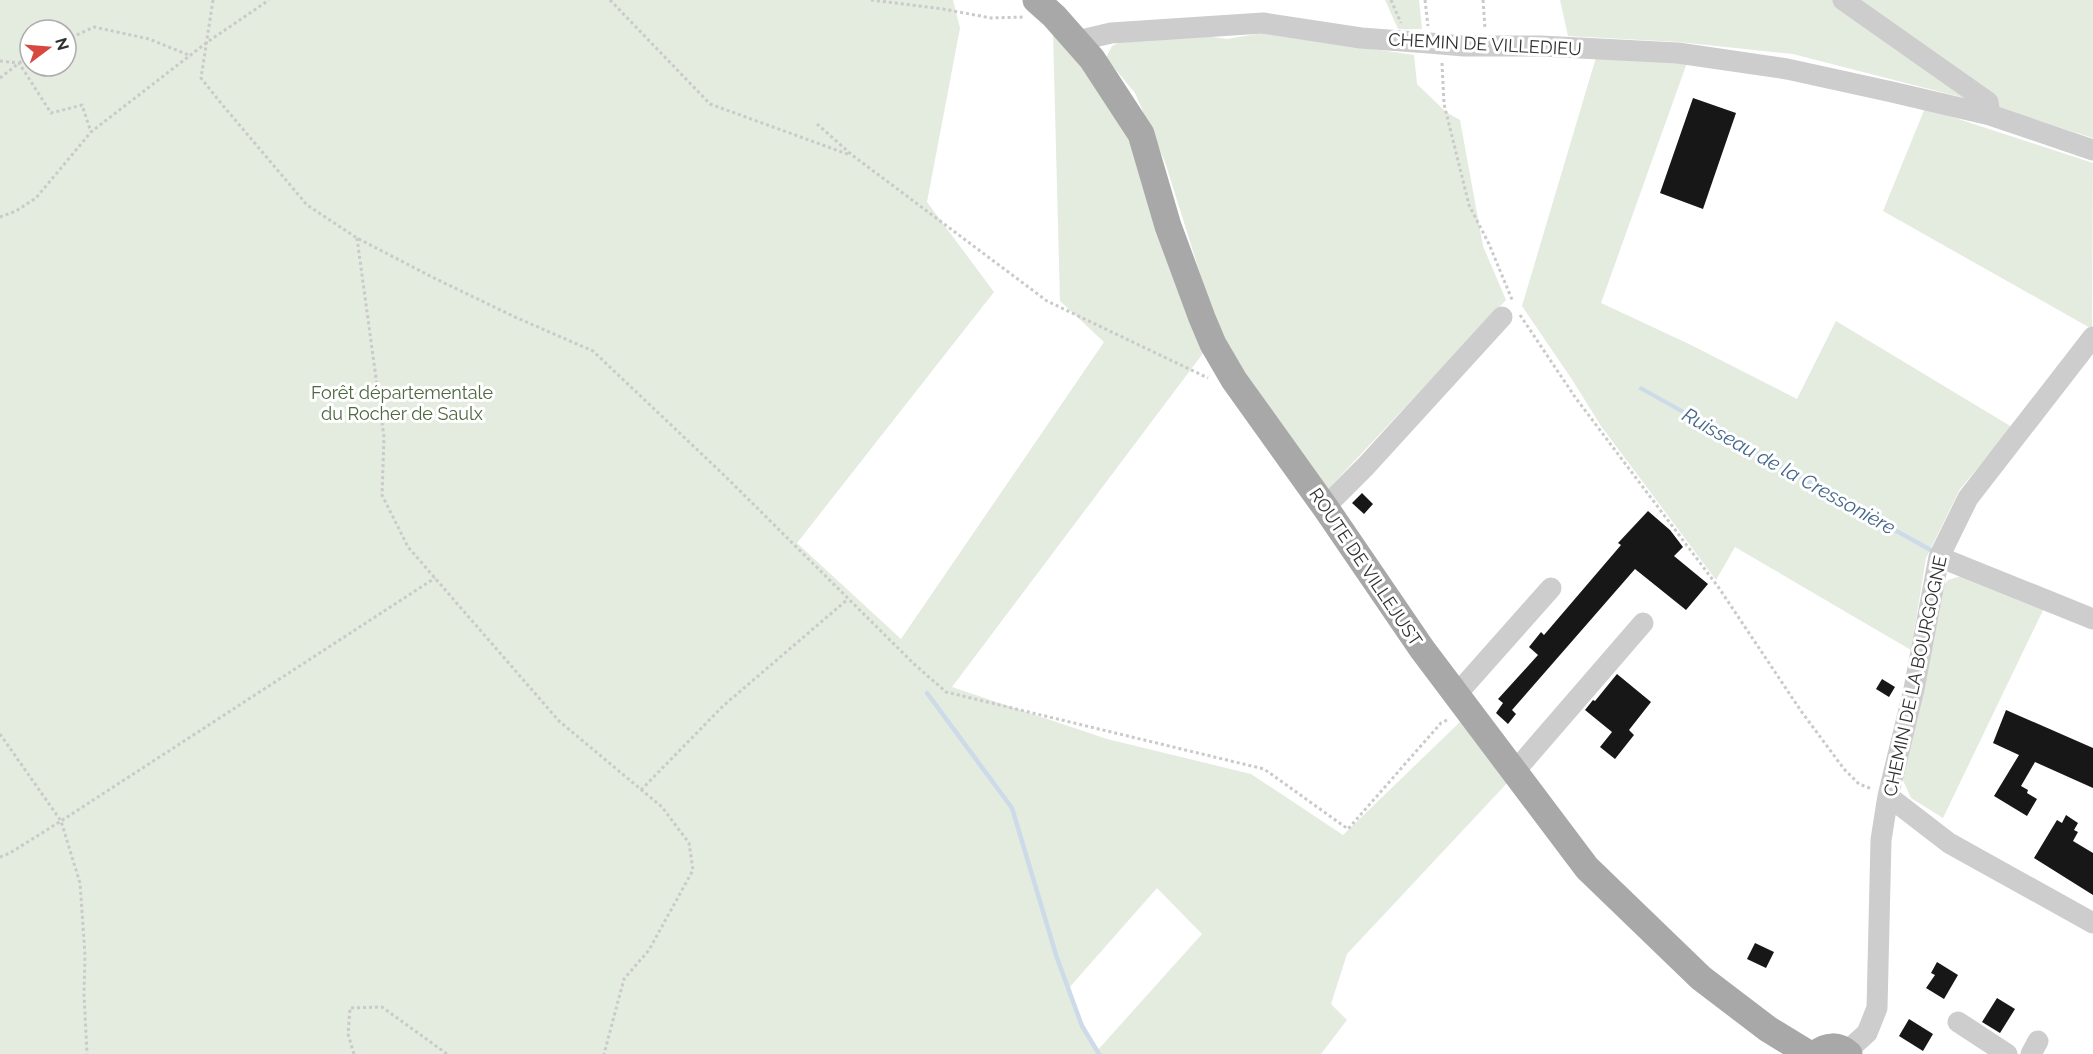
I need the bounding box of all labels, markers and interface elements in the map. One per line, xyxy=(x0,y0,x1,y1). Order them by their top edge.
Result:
north arrow xyxy=(18,18,78,78)
street label: CHEMIN DE VILLEDIEU xyxy=(1388,28,1582,60)
text: N xyxy=(51,36,73,52)
park label: Forêt départementale du Rocher de Saulx xyxy=(311,382,493,424)
water label: Ruisseau de la Cressonière xyxy=(1678,402,1900,540)
street label: ROUTE DE VILLEJUST xyxy=(1305,484,1427,650)
street label: CHEMIN DE LA BOURGOGNE xyxy=(1879,554,1951,798)

